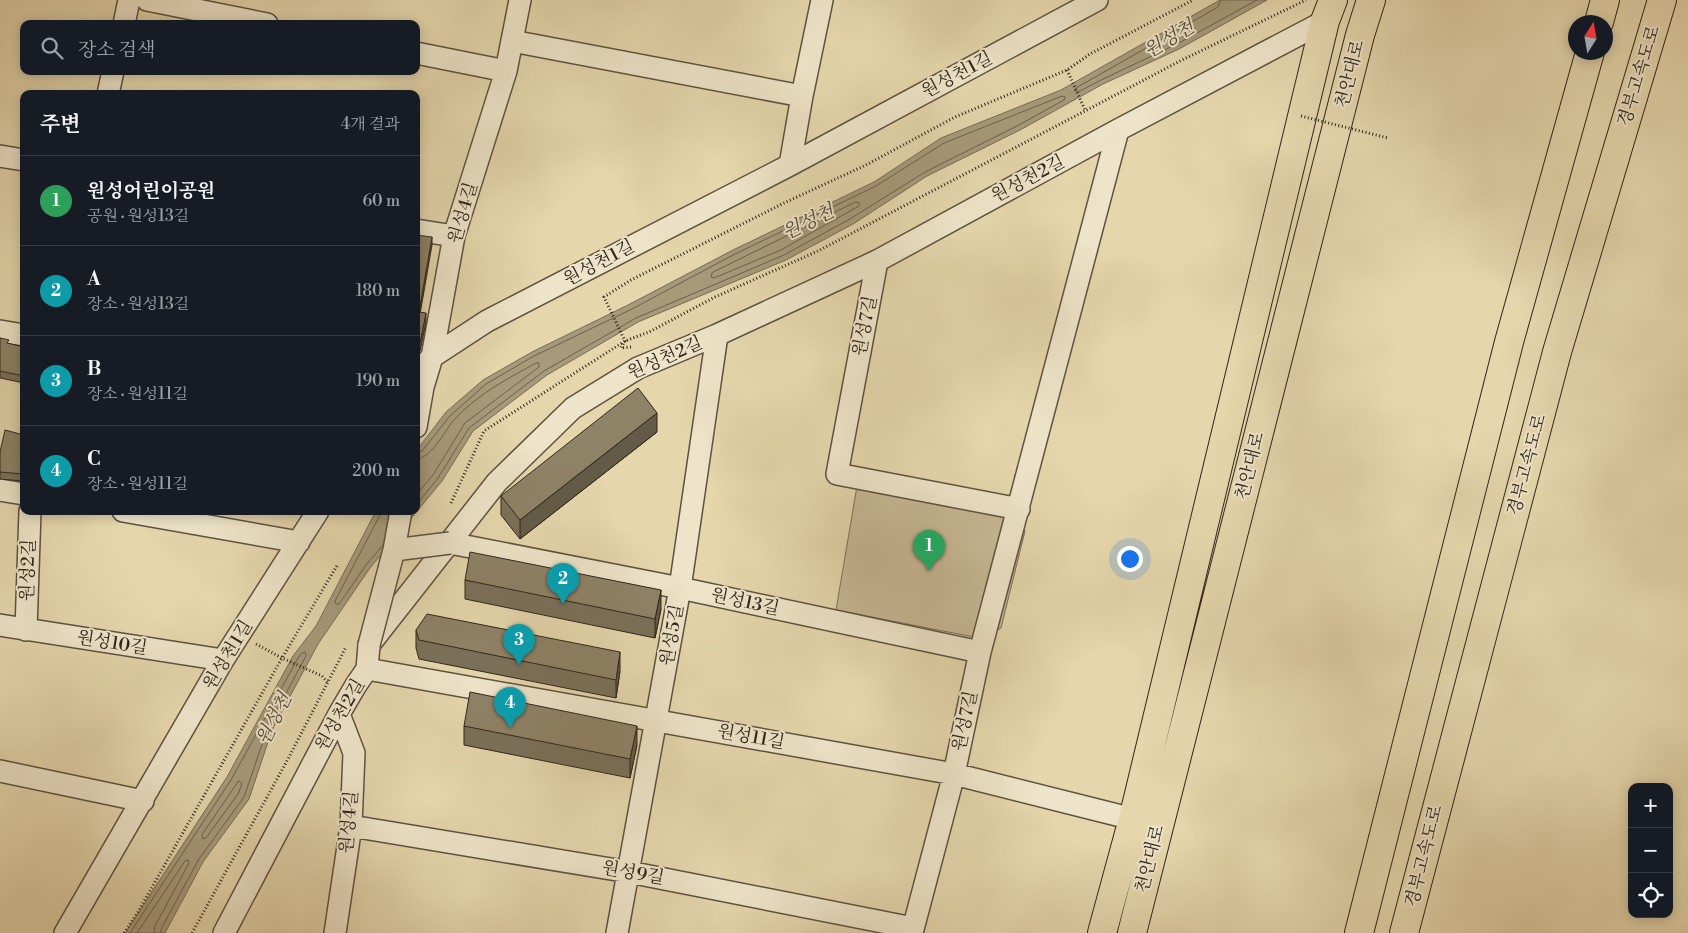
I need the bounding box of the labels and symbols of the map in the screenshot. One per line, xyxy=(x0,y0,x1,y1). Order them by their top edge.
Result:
water label: 원성천 xyxy=(1139,14,1200,63)
north arrow xyxy=(1568,15,1613,60)
street label: 경부고속도로 xyxy=(1613,23,1665,129)
street label: 천안대로 xyxy=(1330,37,1370,111)
street label: 원성천1길 xyxy=(917,47,997,103)
street label: 원성천2길 xyxy=(987,150,1069,208)
street label: 원성4길 xyxy=(443,180,483,246)
water label: 원성천 xyxy=(778,198,839,245)
street label: 원성천1길 xyxy=(559,235,639,291)
street label: 원성7길 xyxy=(848,294,882,358)
street label: 원성천2길 xyxy=(624,331,706,385)
street label: 경부고속도로 xyxy=(1502,412,1552,518)
street label: 천안대로 xyxy=(1230,429,1270,503)
pin: 1 xyxy=(913,530,945,571)
street label: 원성2길 xyxy=(15,538,41,602)
your location xyxy=(1117,546,1143,572)
pin: 2 xyxy=(547,563,579,604)
street label: 원성13길 xyxy=(708,583,782,621)
street label: 원성5길 xyxy=(655,602,689,668)
street label: 원성천1길 xyxy=(198,616,258,694)
pin: 3 xyxy=(503,624,535,665)
street label: 원성10길 xyxy=(75,626,149,660)
street label: 원성천2길 xyxy=(310,675,370,755)
pin: 4 xyxy=(494,687,526,728)
water label: 원성천 xyxy=(251,688,298,749)
street label: 원성7길 xyxy=(947,689,983,753)
street label: 원성11길 xyxy=(715,720,787,754)
street label: 원성4길 xyxy=(335,790,363,854)
street label: 경부고속도로 xyxy=(1400,803,1448,909)
street label: 천안대로 xyxy=(1130,822,1170,896)
street label: 원성9길 xyxy=(600,856,666,890)

